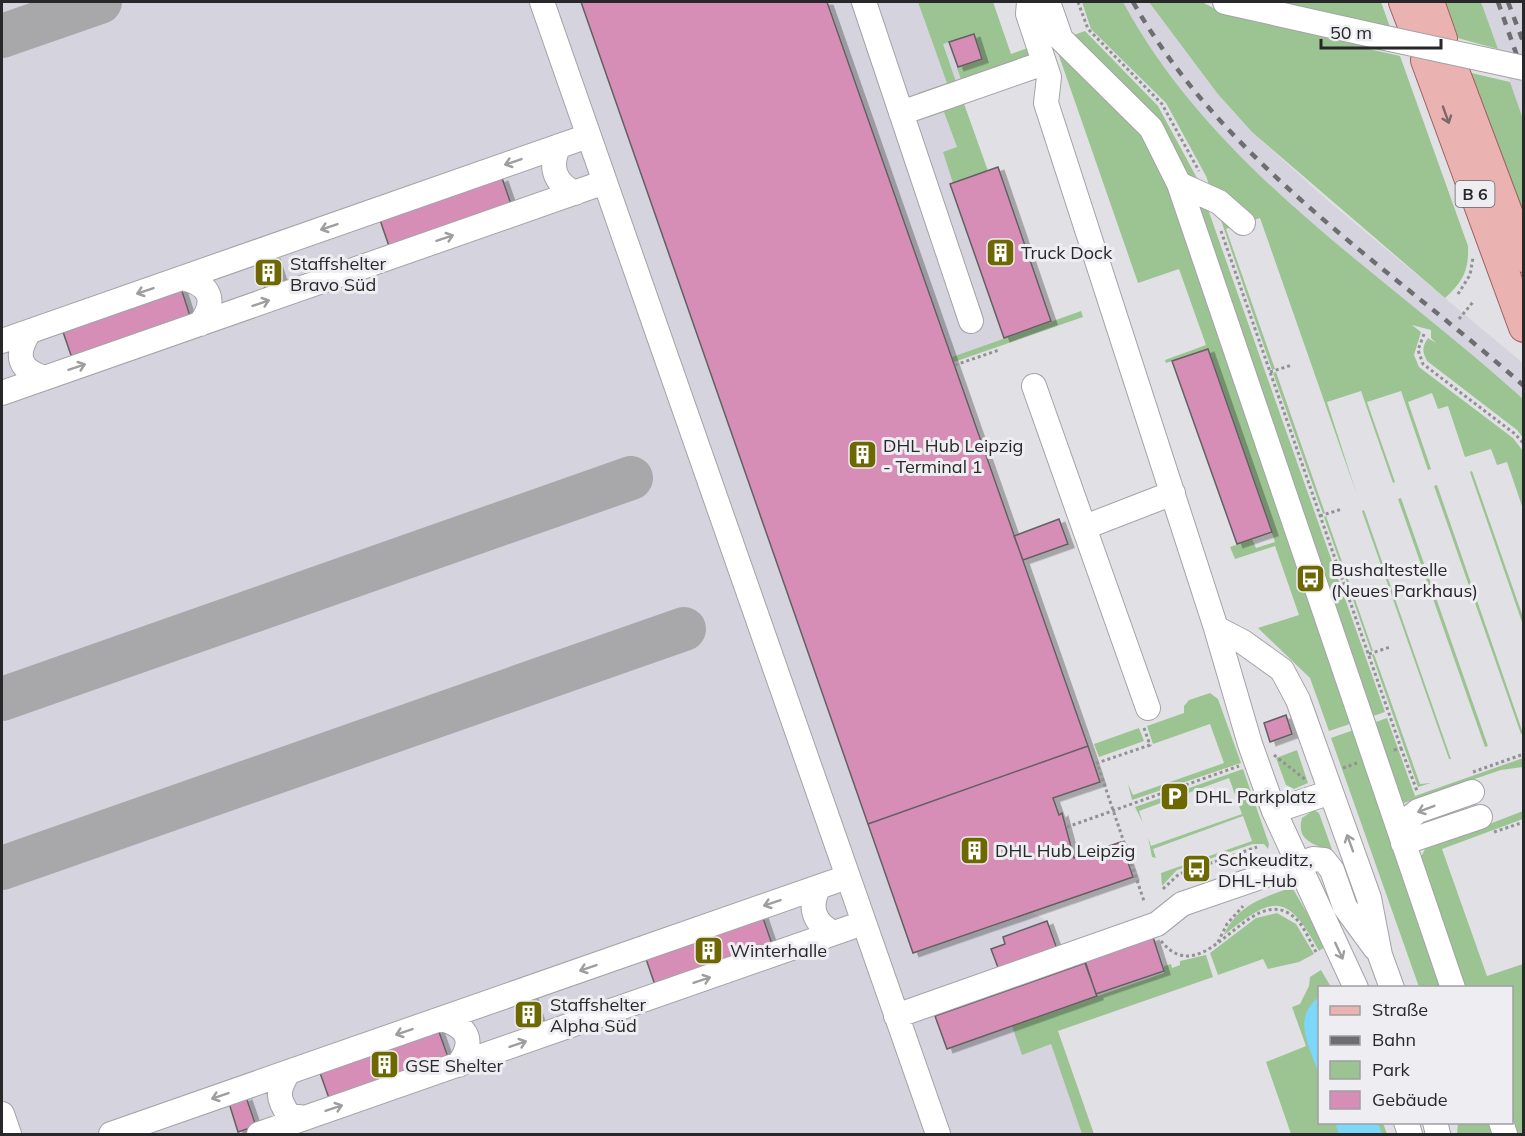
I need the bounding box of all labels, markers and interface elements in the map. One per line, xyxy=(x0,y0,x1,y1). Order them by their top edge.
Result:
scale bar xyxy=(1321,12,1441,50)
text: 50 m xyxy=(1330,21,1372,44)
one-way arrow xyxy=(1442,105,1453,124)
one-way arrow xyxy=(504,158,523,169)
road number: B 6 xyxy=(1456,181,1494,207)
one-way arrow xyxy=(320,222,339,233)
one-way arrow xyxy=(435,232,454,243)
building icon: Truck Dock xyxy=(984,236,1016,268)
place label: Truck Dock xyxy=(1021,241,1113,264)
place label: Staffshelter Bravo Süd xyxy=(290,252,387,296)
building icon: Staffshelter Bravo Süd xyxy=(253,257,285,289)
one-way arrow xyxy=(136,287,155,298)
one-way arrow xyxy=(251,296,270,307)
one-way arrow xyxy=(67,360,85,371)
place label: DHL Hub Leipzig - Terminal 1 xyxy=(883,434,1023,478)
building icon: DHL Hub Leipzig - Terminal 1 xyxy=(846,439,878,471)
place label: Bushaltestelle (Neues Parkhaus) xyxy=(1331,558,1478,602)
bus stop icon: Bushaltestelle (Neues Parkhaus) xyxy=(1294,563,1326,595)
parking icon: DHL Parkplatz xyxy=(1158,780,1190,812)
place label: DHL Parkplatz xyxy=(1195,785,1316,808)
one-way arrow xyxy=(1418,804,1436,815)
building icon: DHL Hub Leipzig xyxy=(958,834,990,866)
one-way arrow xyxy=(1343,835,1354,853)
place label: DHL Hub Leipzig xyxy=(995,839,1135,862)
place label: Schkeuditz, DHL-Hub xyxy=(1218,848,1313,892)
bus stop icon: Schkeuditz, DHL-Hub xyxy=(1181,853,1213,885)
one-way arrow xyxy=(763,899,782,910)
building icon: Winterhalle xyxy=(693,934,725,966)
place label: Winterhalle xyxy=(730,939,827,962)
one-way arrow xyxy=(1334,942,1346,960)
one-way arrow xyxy=(579,963,598,974)
one-way arrow xyxy=(692,973,711,984)
legend xyxy=(1318,986,1513,1124)
place label: Staffshelter Alpha Süd xyxy=(550,993,647,1037)
building icon: Staffshelter Alpha Süd xyxy=(513,998,545,1030)
text: Straße xyxy=(1372,998,1428,1021)
one-way arrow xyxy=(395,1027,414,1038)
text: Bahn xyxy=(1372,1028,1416,1051)
one-way arrow xyxy=(508,1037,527,1048)
building icon: GSE Shelter xyxy=(368,1049,400,1081)
place label: GSE Shelter xyxy=(405,1054,503,1077)
text: Park xyxy=(1372,1058,1411,1081)
text: Gebäude xyxy=(1372,1088,1448,1111)
one-way arrow xyxy=(211,1092,230,1103)
one-way arrow xyxy=(324,1102,343,1113)

